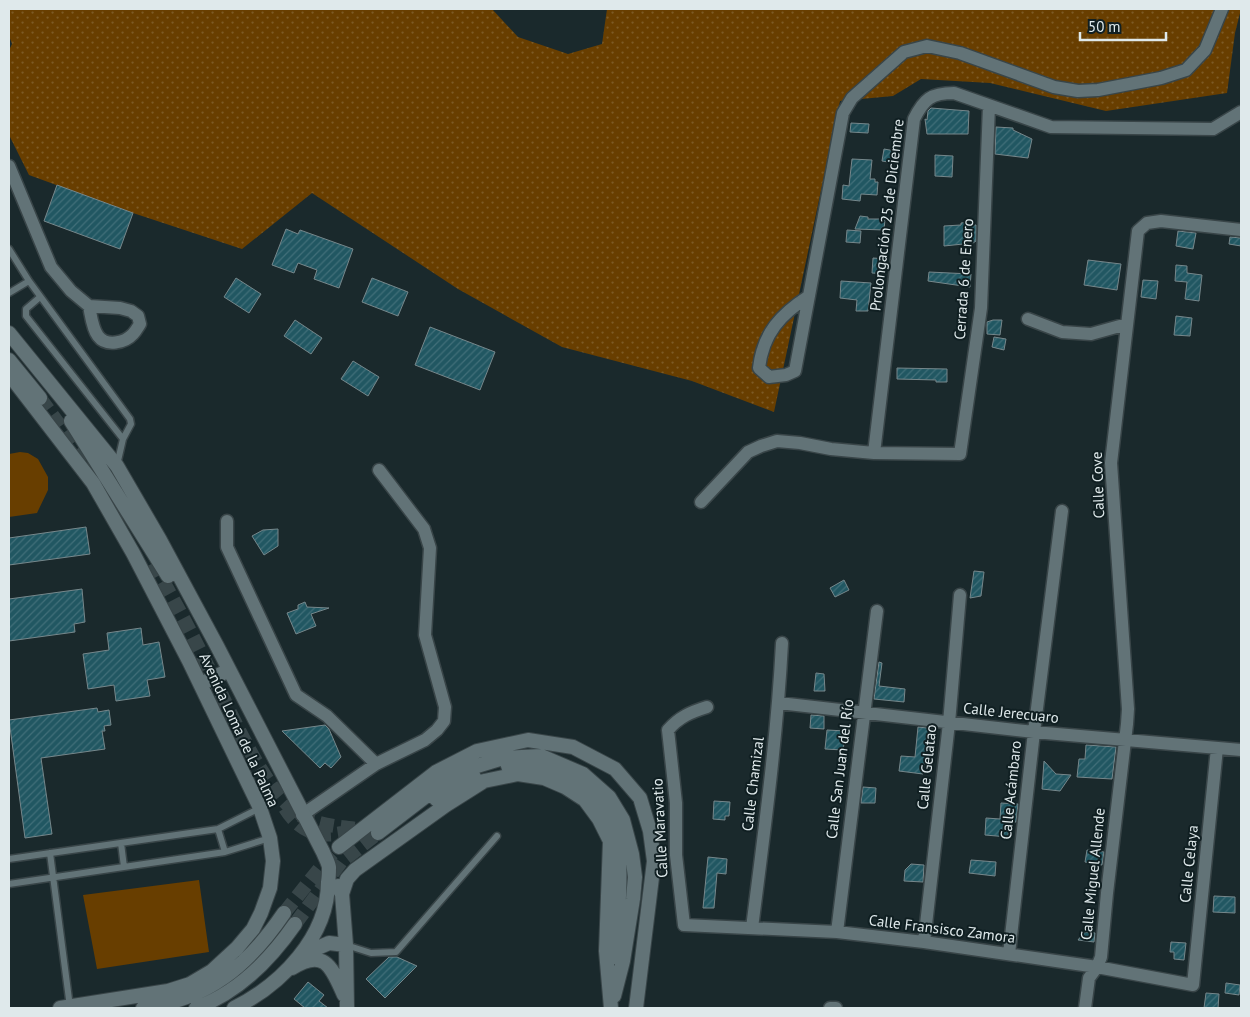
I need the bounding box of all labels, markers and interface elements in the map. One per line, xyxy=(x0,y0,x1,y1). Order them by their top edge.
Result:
scale bar xyxy=(1080,10,1166,42)
text: 50 m xyxy=(1088,17,1121,36)
street label: Prolongación 25 de Diciembre xyxy=(865,118,908,312)
street label: Cerrada 6 de Enero xyxy=(950,218,977,340)
street label: Calle Cove xyxy=(1087,451,1108,519)
street label: Avenida Loma de la Palma xyxy=(195,650,284,810)
street label: Calle San Juan del Río xyxy=(821,698,858,840)
street label: Calle Jerecuaro xyxy=(962,698,1060,727)
street label: Calle Gelatao xyxy=(913,724,940,810)
street label: Calle Chamizal xyxy=(737,735,768,832)
street label: Calle Acámbaro xyxy=(996,740,1025,840)
street label: Calle Maravatio xyxy=(647,778,672,878)
street label: Calle Miguel Allende xyxy=(1076,807,1109,941)
street label: Calle Celaya xyxy=(1175,824,1202,904)
street label: Calle Fransisco Zamora xyxy=(868,910,1016,947)

